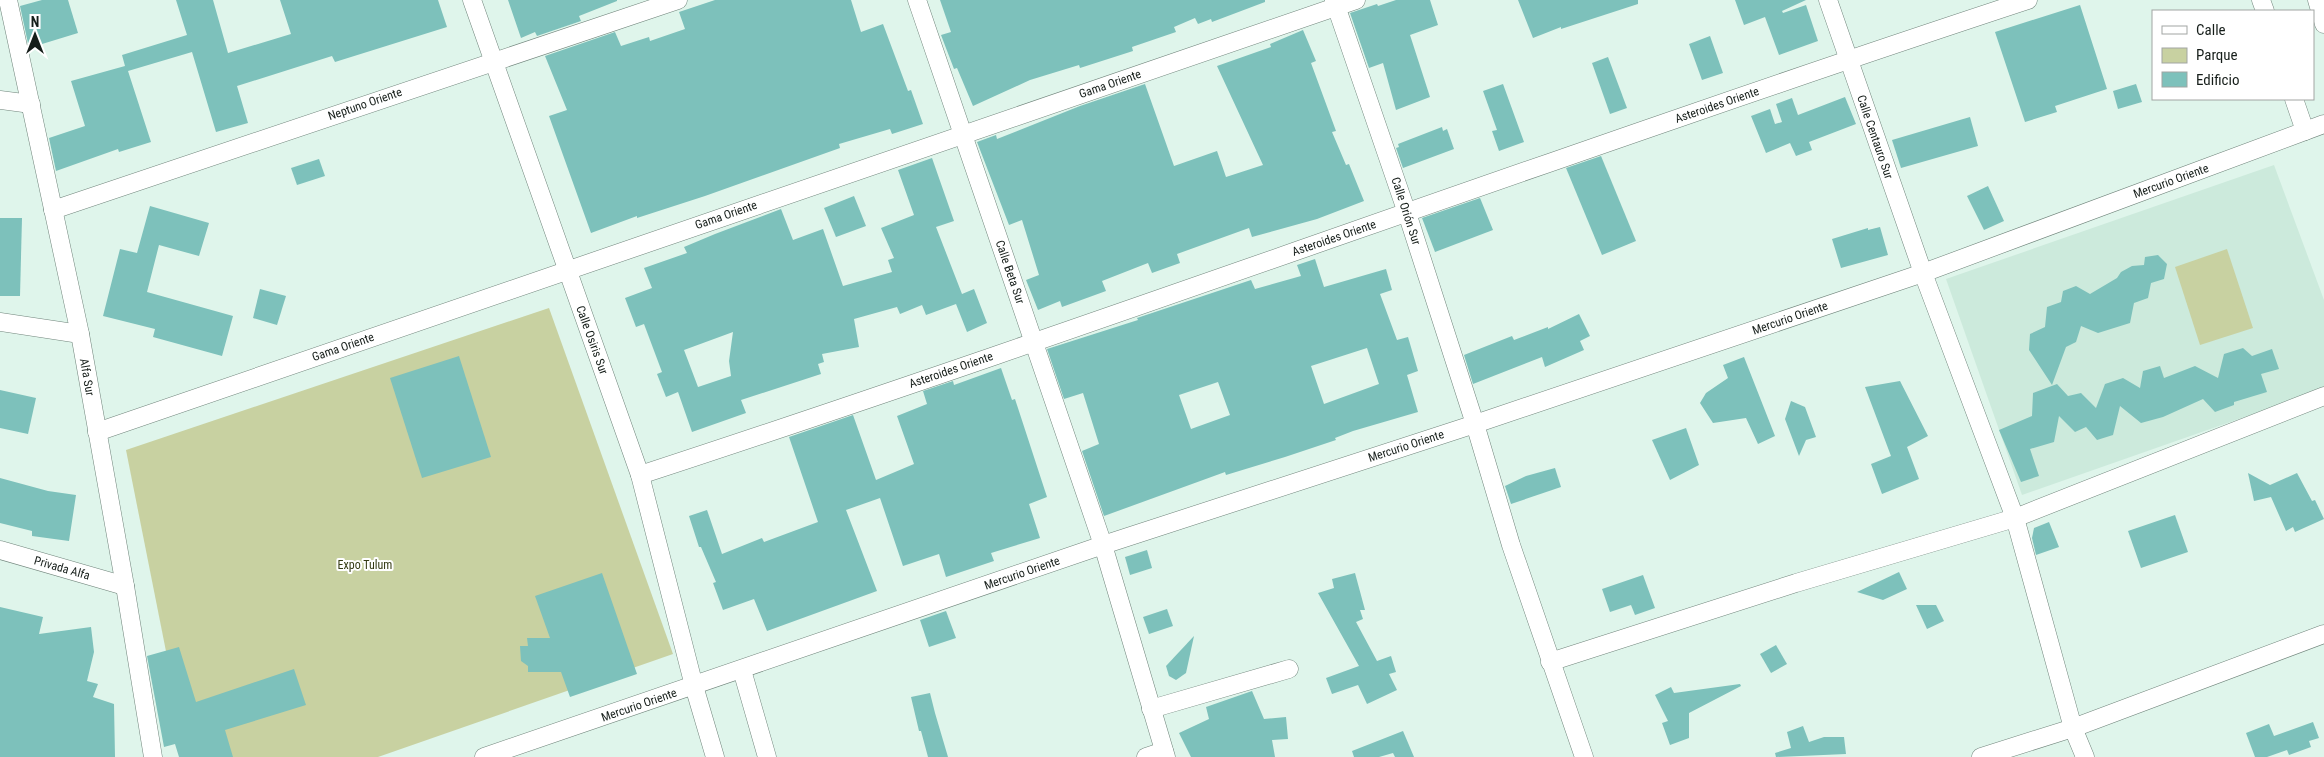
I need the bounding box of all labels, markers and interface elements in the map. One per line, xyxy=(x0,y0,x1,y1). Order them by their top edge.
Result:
north arrow xyxy=(10,10,60,60)
legend xyxy=(2152,10,2314,100)
text: N xyxy=(31,14,39,30)
text: Calle xyxy=(2196,21,2226,39)
text: Parque xyxy=(2196,46,2238,64)
street label: Gama Oriente xyxy=(1077,67,1143,101)
text: Edificio xyxy=(2196,71,2239,89)
street label: Asteroides Oriente xyxy=(1673,84,1761,126)
street label: Neptuno Oriente xyxy=(326,85,404,123)
street label: Calle Centauro Sur xyxy=(1854,93,1896,181)
street label: Mercurio Oriente xyxy=(2131,161,2211,201)
street label: Calle Orión Sur xyxy=(1388,175,1424,247)
street label: Gama Oriente xyxy=(693,198,759,232)
street label: Asteroides Oriente xyxy=(1290,217,1378,259)
street label: Calle Beta Sur xyxy=(993,238,1028,306)
street label: Mercurio Oriente xyxy=(1750,298,1830,337)
street label: Calle Osiris Sur xyxy=(573,304,611,377)
street label: Gama Oriente xyxy=(310,330,376,364)
street label: Asteroides Oriente xyxy=(907,349,995,391)
street label: Alfa Sur xyxy=(77,357,97,397)
street label: Mercurio Oriente xyxy=(1366,427,1446,465)
street label: Privada Alfa xyxy=(32,553,92,583)
street label: Mercurio Oriente xyxy=(982,553,1062,592)
park label: Expo Tulum xyxy=(338,558,392,572)
street label: Mercurio Oriente xyxy=(599,685,679,724)

